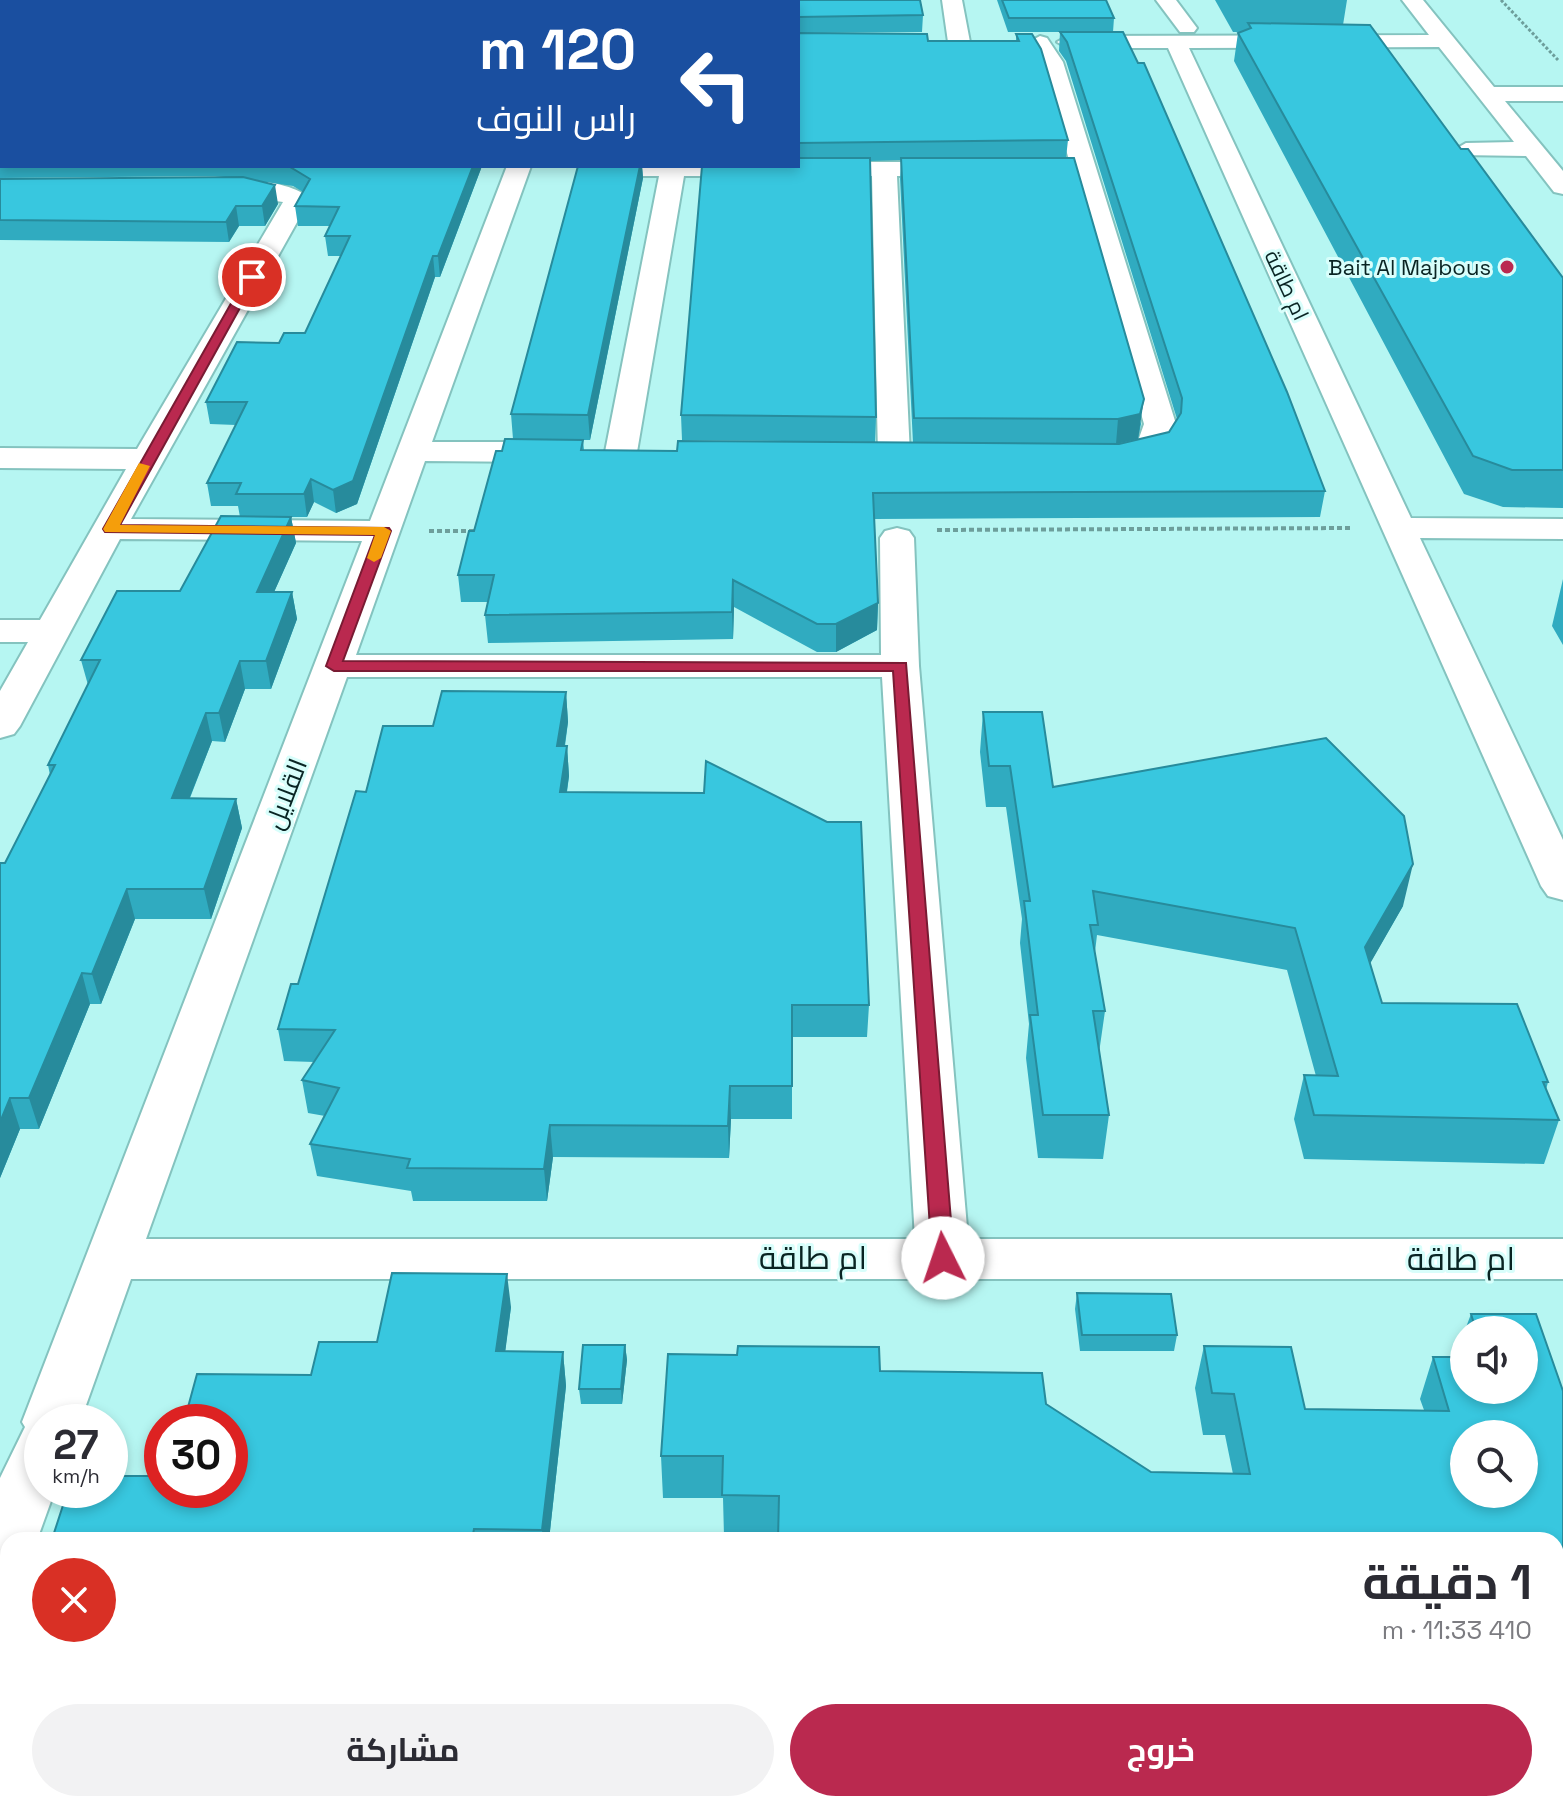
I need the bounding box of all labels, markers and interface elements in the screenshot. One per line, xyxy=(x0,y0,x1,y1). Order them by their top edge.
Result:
text: 120 m xyxy=(479,14,636,85)
icon: left xyxy=(664,32,768,136)
text: راس النوف xyxy=(476,96,636,142)
pin xyxy=(218,243,286,311)
street label: ام طاقة xyxy=(1257,245,1315,325)
place label: Bait Al Majbous xyxy=(1328,253,1491,281)
icon: arrive xyxy=(230,255,274,299)
marker: Bait Al Majbous xyxy=(1498,258,1516,276)
street label: القلايل xyxy=(257,754,315,834)
position arrow xyxy=(901,1216,985,1300)
street label: ام طاقة xyxy=(759,1238,867,1280)
street label: ام طاقة xyxy=(1407,1239,1515,1281)
map controls xyxy=(1450,1316,1538,1508)
button: sound xyxy=(1450,1316,1538,1404)
speed limit sign: 30 xyxy=(144,1404,248,1508)
text: 27 xyxy=(53,1420,99,1471)
button: search xyxy=(1450,1420,1538,1508)
text: km/h xyxy=(52,1463,100,1489)
text: 1 دقيقة xyxy=(1362,1552,1532,1613)
button: close xyxy=(32,1558,116,1642)
text: 410 m · 11:33 xyxy=(1382,1613,1532,1647)
button: مشاركة xyxy=(32,1704,774,1796)
button: خروج xyxy=(790,1704,1532,1796)

